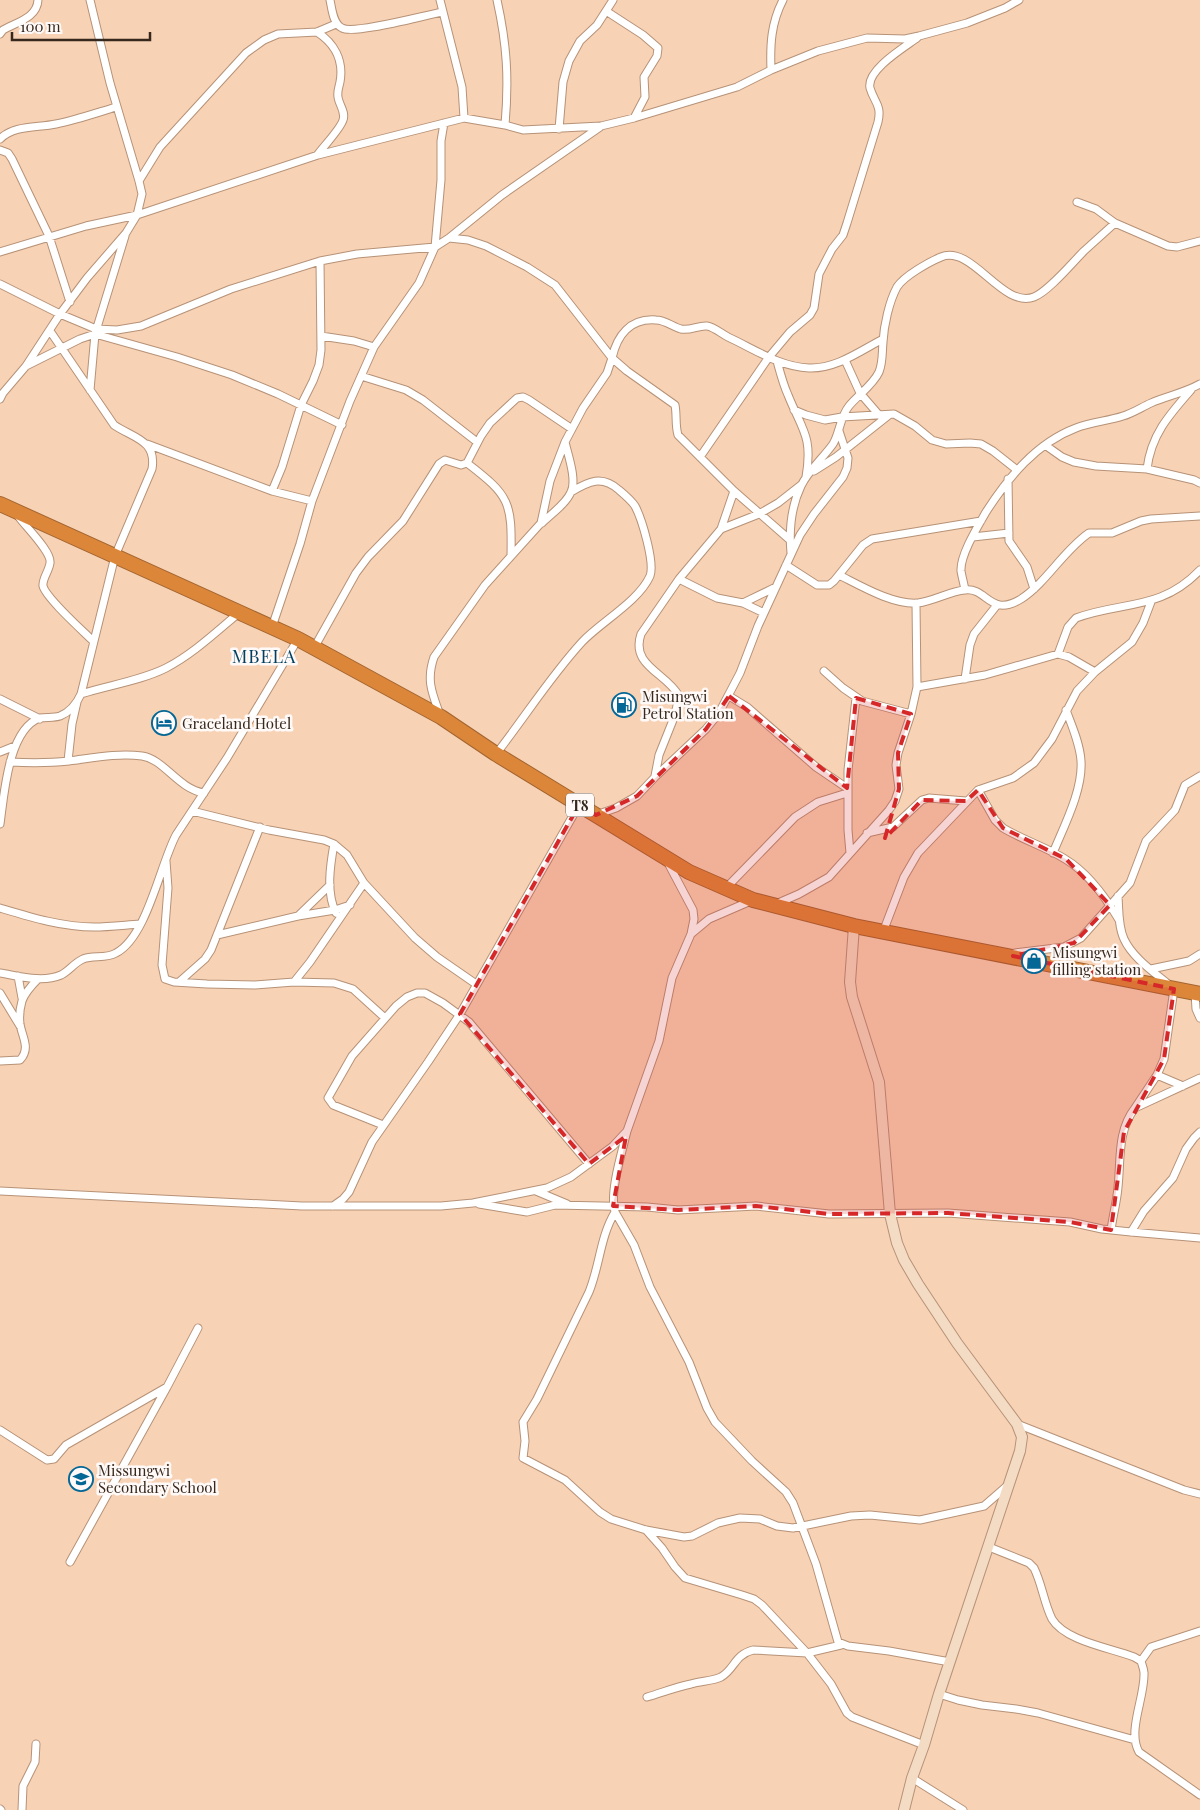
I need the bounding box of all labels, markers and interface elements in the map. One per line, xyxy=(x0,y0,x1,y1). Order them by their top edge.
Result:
scale bar xyxy=(12,10,150,42)
text: 100 m xyxy=(20,16,61,36)
district label: MBELA xyxy=(232,644,296,668)
place label: Misungwi Petrol Station xyxy=(642,686,734,723)
fuel station icon: Misungwi Petrol Station xyxy=(611,692,637,718)
hotel icon: Graceland Hotel xyxy=(151,710,177,736)
place label: Graceland Hotel xyxy=(182,713,291,733)
road number: T8 xyxy=(566,794,594,816)
place label: Misungwi filling station xyxy=(1052,942,1141,979)
shop icon: Misungwi filling station xyxy=(1021,948,1047,974)
place label: Missungwi Secondary School xyxy=(98,1460,217,1497)
school or university icon: Missungwi Secondary School xyxy=(68,1466,94,1492)

